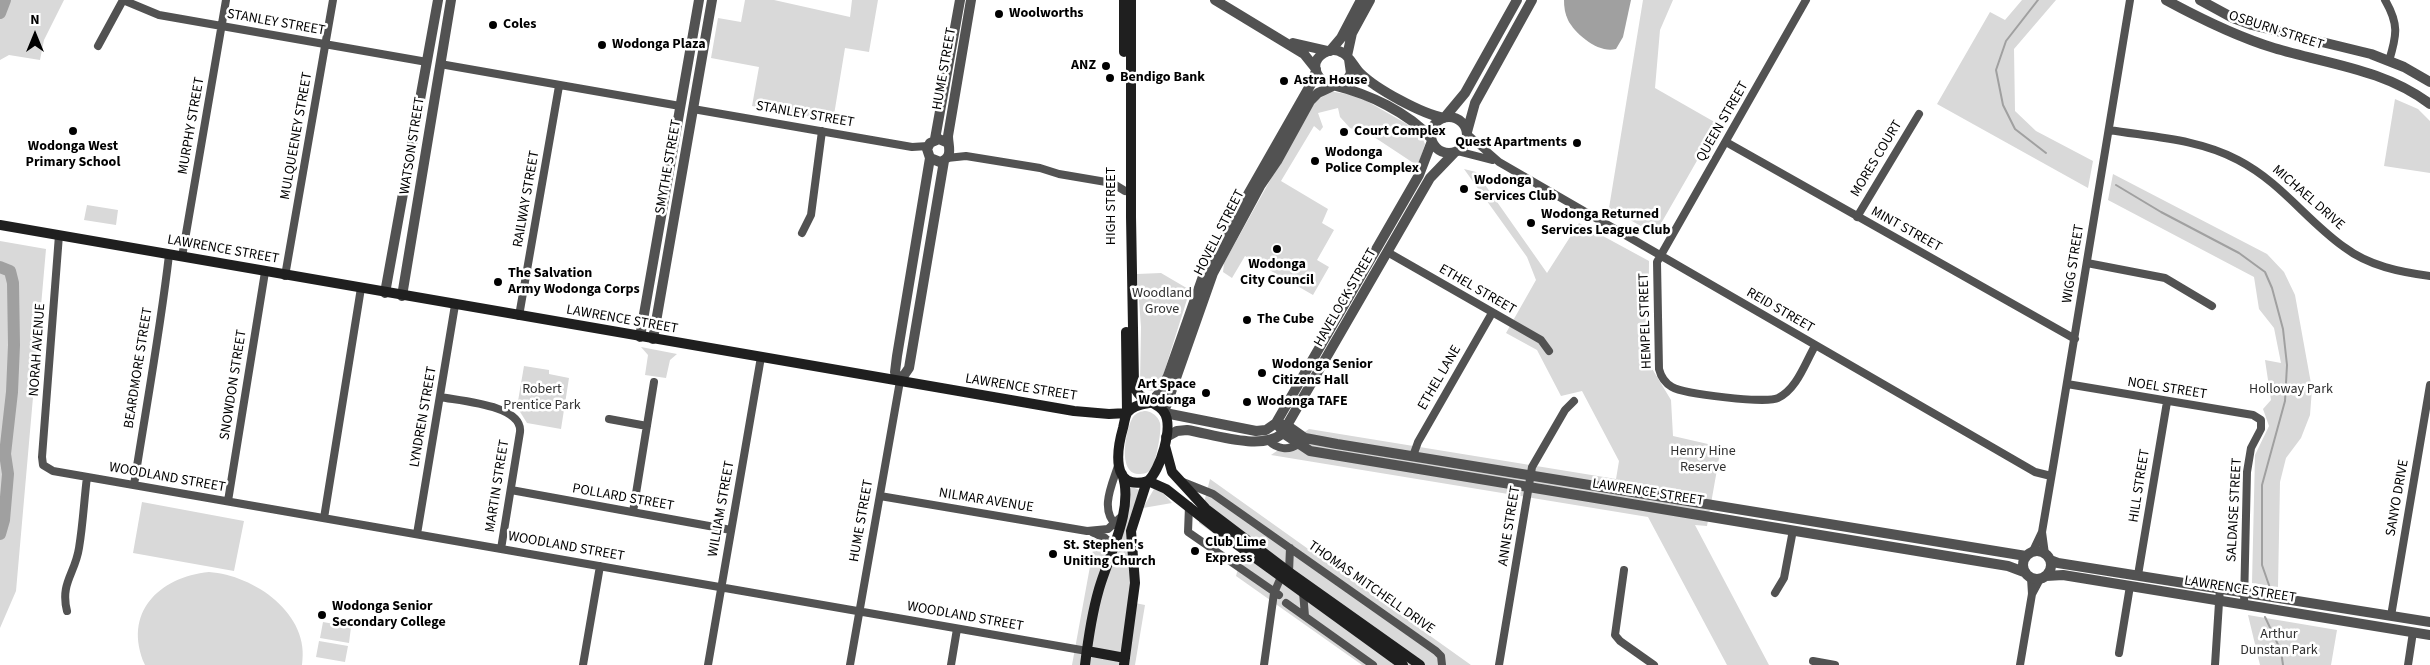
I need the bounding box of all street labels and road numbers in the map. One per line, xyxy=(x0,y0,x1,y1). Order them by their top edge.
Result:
street label: STANLEY STREET xyxy=(226,6,326,40)
street label: OSBURN STREET xyxy=(2226,8,2326,54)
street label: HUME STREET xyxy=(929,26,961,112)
street label: MULQUEENEY STREET xyxy=(277,71,317,201)
street label: MURPHY STREET xyxy=(175,76,209,176)
street label: QUEEN STREET xyxy=(1693,79,1753,165)
street label: WATSON STREET xyxy=(397,96,429,196)
street label: STANLEY STREET xyxy=(755,98,855,132)
street label: SMYTHE STREET xyxy=(652,118,686,216)
street label: MORES COURT xyxy=(1848,118,1906,200)
street label: RAILWAY STREET xyxy=(510,149,544,249)
street label: MICHAEL DRIVE xyxy=(2268,162,2348,234)
street label: HIGH STREET xyxy=(1104,167,1120,245)
street label: HOVELL STREET xyxy=(1191,187,1249,279)
street label: MINT STREET xyxy=(1868,204,1944,256)
street label: WIGG STREET xyxy=(2059,223,2089,305)
street label: LAWRENCE STREET xyxy=(166,232,280,268)
street label: HAVELOCK STREET xyxy=(1311,246,1381,350)
street label: ETHEL STREET xyxy=(1436,261,1518,319)
street label: HEMPEL STREET xyxy=(1636,272,1656,370)
street label: REID STREET xyxy=(1743,285,1817,337)
street label: LAWRENCE STREET xyxy=(565,302,679,338)
street label: NORAH AVENUE xyxy=(26,303,50,397)
street label: BEARDMORE STREET xyxy=(121,306,157,430)
street label: SNOWDON STREET xyxy=(217,329,251,441)
street label: ETHEL LANE xyxy=(1415,343,1465,413)
street label: LYNDREN STREET xyxy=(407,365,441,469)
street label: LAWRENCE STREET xyxy=(964,371,1078,405)
street label: NOEL STREET xyxy=(2126,374,2208,404)
street label: MARTIN STREET xyxy=(482,438,514,534)
street label: HILL STREET xyxy=(2126,448,2154,524)
street label: SALDAISE STREET xyxy=(2224,458,2246,562)
street label: SANYO DRIVE xyxy=(2383,458,2413,538)
street label: WOODLAND STREET xyxy=(107,459,227,497)
street label: WILLIAM STREET xyxy=(705,460,739,558)
street label: LAWRENCE STREET xyxy=(1591,476,1705,510)
street label: HUME STREET xyxy=(846,478,878,564)
street label: POLLARD STREET xyxy=(571,481,675,515)
street label: NILMAR AVENUE xyxy=(937,485,1035,517)
street label: ANNE STREET xyxy=(1495,485,1525,567)
street label: WOODLAND STREET xyxy=(506,528,626,566)
street label: THOMAS MITCHELL DRIVE xyxy=(1304,538,1438,638)
street label: LAWRENCE STREET xyxy=(2183,573,2297,607)
street label: WOODLAND STREET xyxy=(905,598,1025,636)

